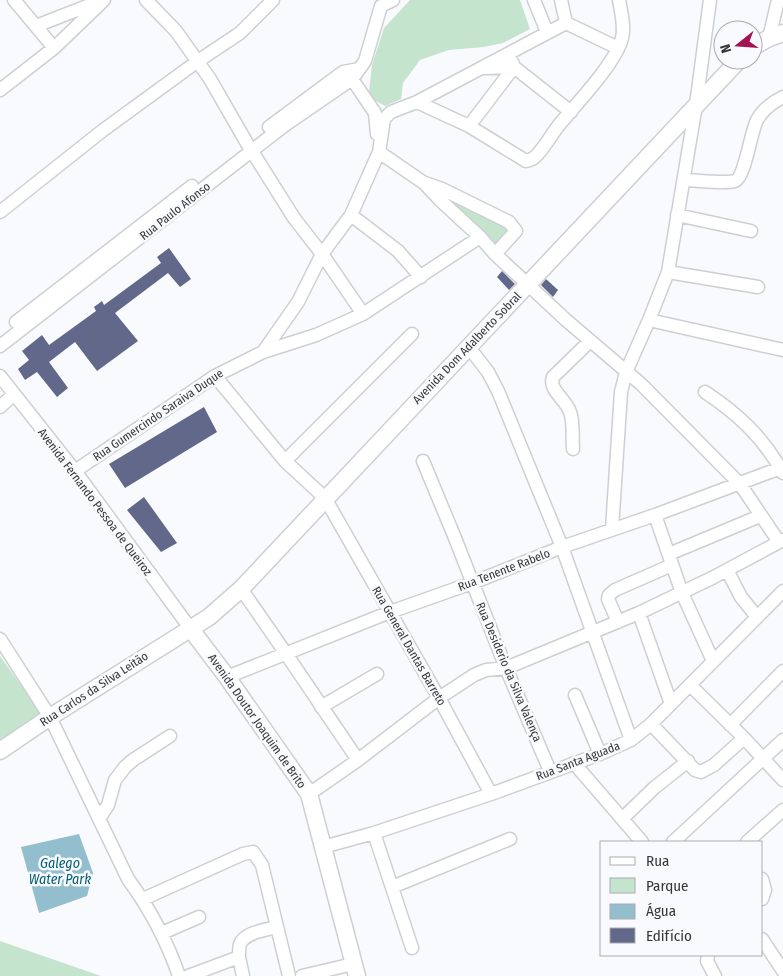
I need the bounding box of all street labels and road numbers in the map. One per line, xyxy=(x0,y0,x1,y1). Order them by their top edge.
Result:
street label: Rua Paulo Afonso xyxy=(137,179,213,243)
street label: Avenida Dom Adalberto Sobral xyxy=(410,289,524,407)
street label: Rua Gumercindo Saraiva Duque xyxy=(90,366,226,464)
street label: Avenida Fernando Pessoa de Queiroz xyxy=(35,426,155,579)
street label: Rua Tenente Rabelo xyxy=(456,546,552,594)
street label: Rua General Dantas Barreto xyxy=(369,584,449,708)
street label: Rua Desiderio da Silva Valença xyxy=(473,600,545,744)
street label: Rua Carlos da Silva Leitão xyxy=(37,649,151,729)
street label: Avenida Doutor Joaquim de Brito xyxy=(205,651,309,791)
street label: Rua Santa Aguada xyxy=(534,739,622,783)

